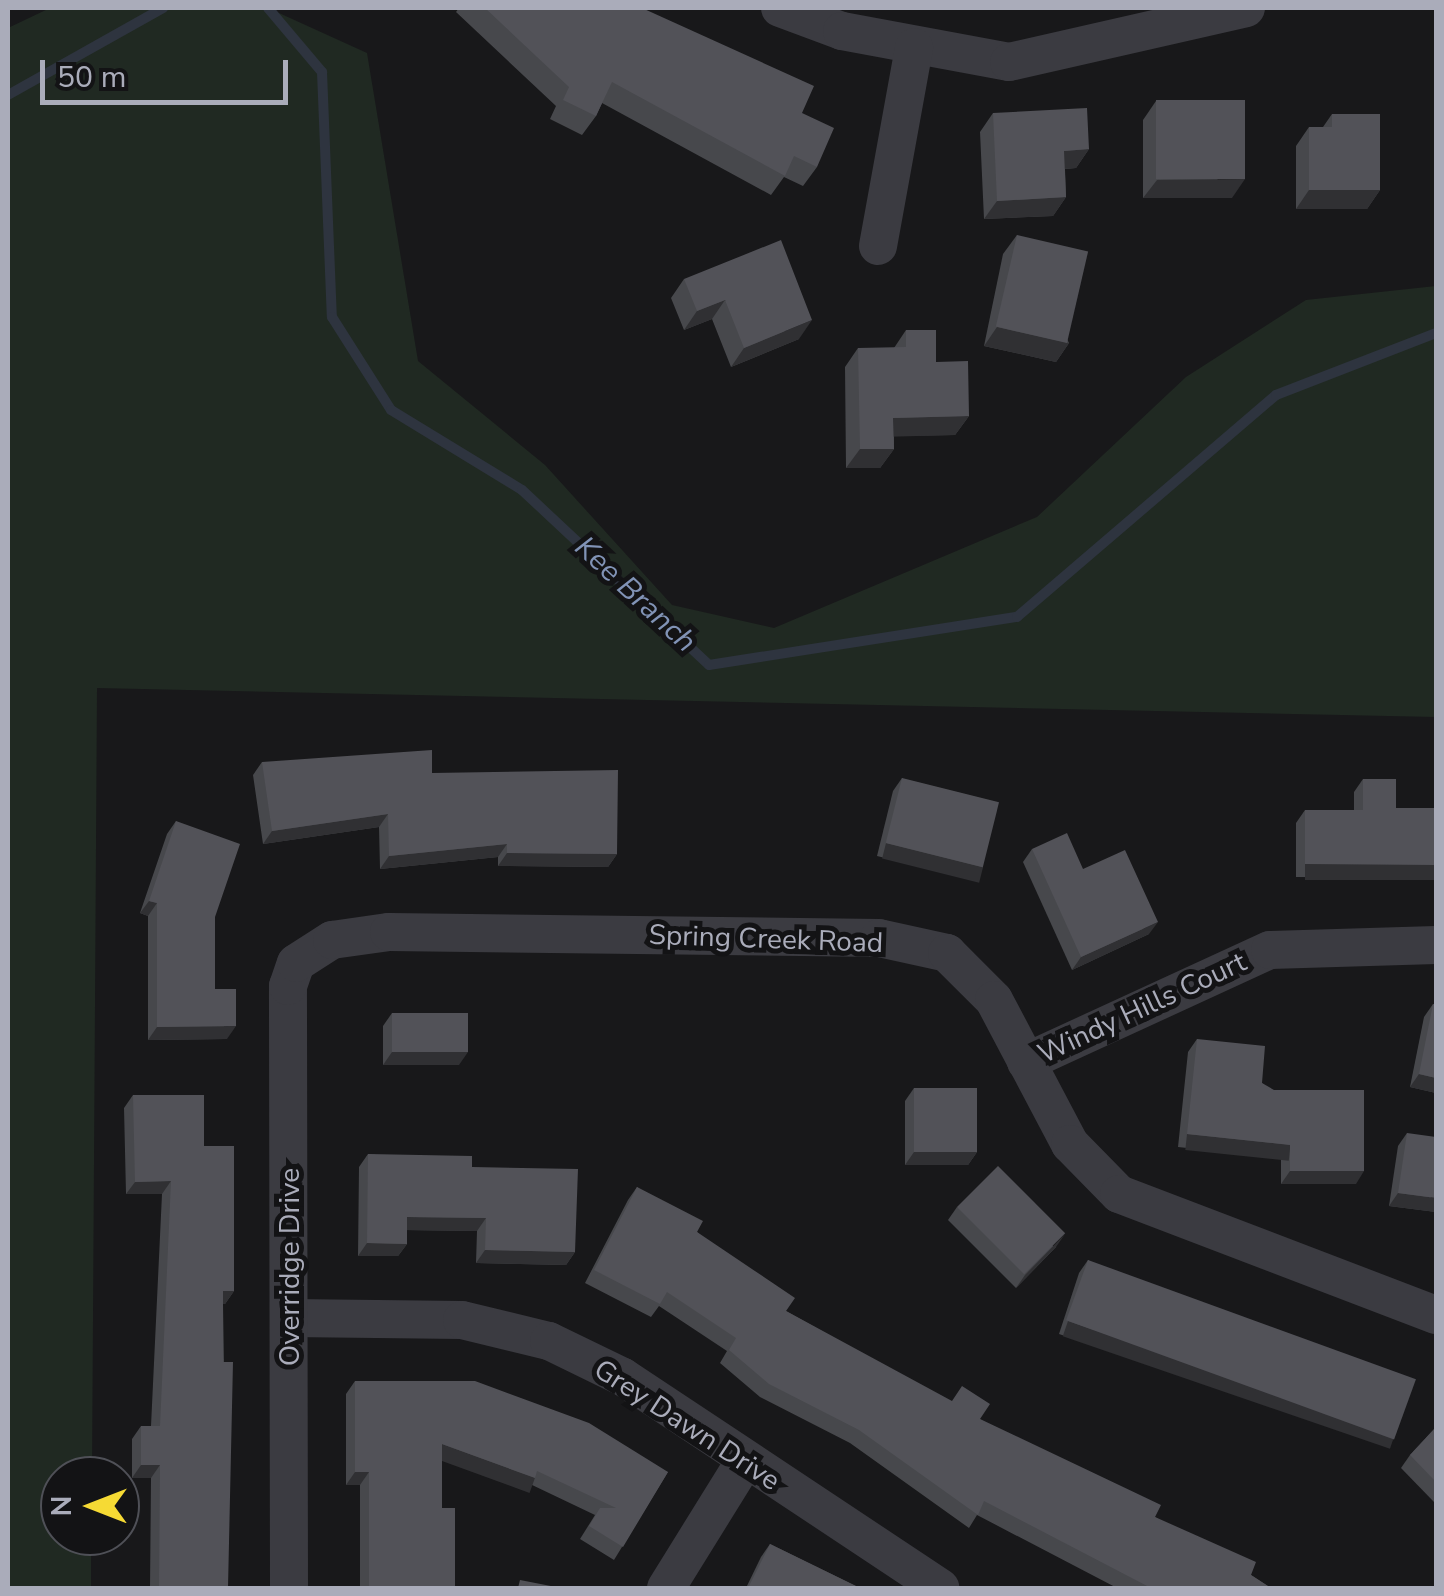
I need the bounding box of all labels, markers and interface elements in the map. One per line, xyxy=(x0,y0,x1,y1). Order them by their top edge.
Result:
scale bar xyxy=(45,40,292,102)
text: 50 m xyxy=(57,57,126,98)
water label: Kee Branch xyxy=(567,530,703,660)
street label: Spring Creek Road xyxy=(648,918,884,960)
street label: Windy Hills Court xyxy=(1033,945,1251,1071)
street label: Overridge Drive xyxy=(273,1168,307,1366)
street label: Grey Dawn Drive xyxy=(588,1352,786,1498)
north arrow xyxy=(40,1456,140,1556)
text: N xyxy=(43,1496,81,1516)

